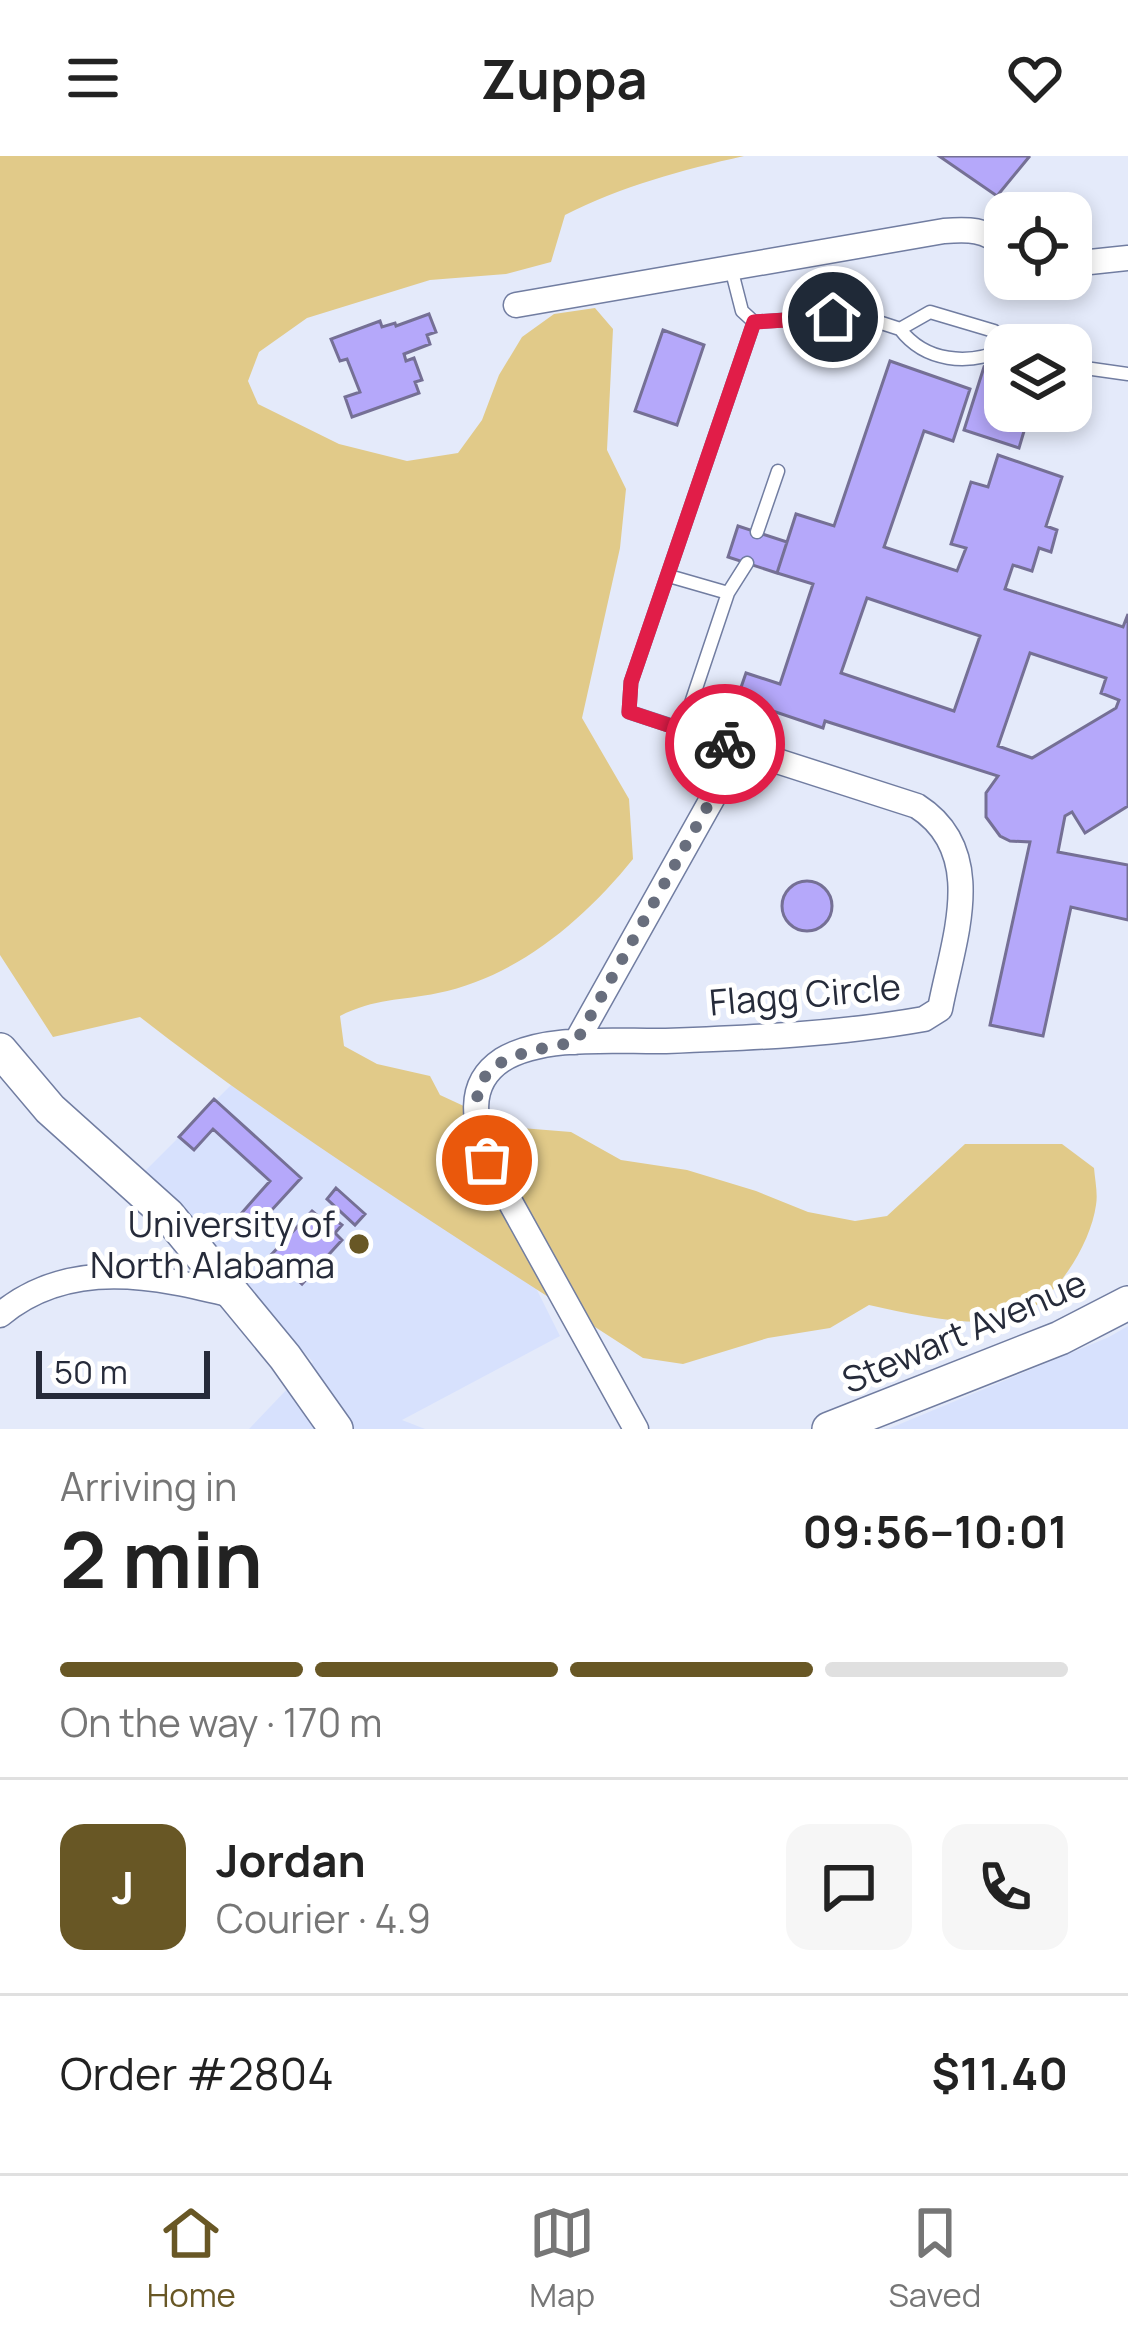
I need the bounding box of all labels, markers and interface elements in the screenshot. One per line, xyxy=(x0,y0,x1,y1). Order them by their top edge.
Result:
text: Zuppa xyxy=(480,41,648,115)
icon: menu xyxy=(60,45,126,111)
icon: heart xyxy=(1002,45,1068,111)
map controls xyxy=(984,192,1092,432)
button: locate xyxy=(984,192,1092,300)
pin xyxy=(782,266,884,368)
icon: home xyxy=(800,284,866,350)
button: layers xyxy=(984,324,1092,432)
courier xyxy=(665,684,785,804)
icon: bike xyxy=(692,711,758,777)
street label: Flagg Circle xyxy=(707,961,903,1027)
pin xyxy=(436,1109,538,1211)
icon: bag xyxy=(454,1127,520,1193)
place label: University of North Alabama xyxy=(90,1199,335,1289)
marker: University of North Alabama xyxy=(346,1231,372,1257)
street label: Stewart Avenue xyxy=(834,1258,1094,1404)
scale bar xyxy=(36,1345,210,1398)
text: 50 m xyxy=(54,1349,128,1394)
text: Arriving in xyxy=(60,1459,237,1513)
text: 09:56–10:01 xyxy=(803,1500,1068,1562)
text: 2 min xyxy=(60,1505,263,1611)
text: On the way · 170 m xyxy=(60,1695,382,1749)
button: chat xyxy=(786,1824,912,1950)
button: phone xyxy=(942,1824,1068,1950)
text: Jordan xyxy=(216,1829,366,1891)
text: J xyxy=(112,1856,134,1918)
text: Courier · 4.9 xyxy=(216,1891,431,1945)
text: Order #2804 xyxy=(60,2042,334,2104)
text: $11.40 xyxy=(931,2042,1068,2104)
tab: Home xyxy=(147,2200,236,2317)
tab: Map xyxy=(529,2200,595,2317)
tab: Saved xyxy=(888,2200,981,2317)

